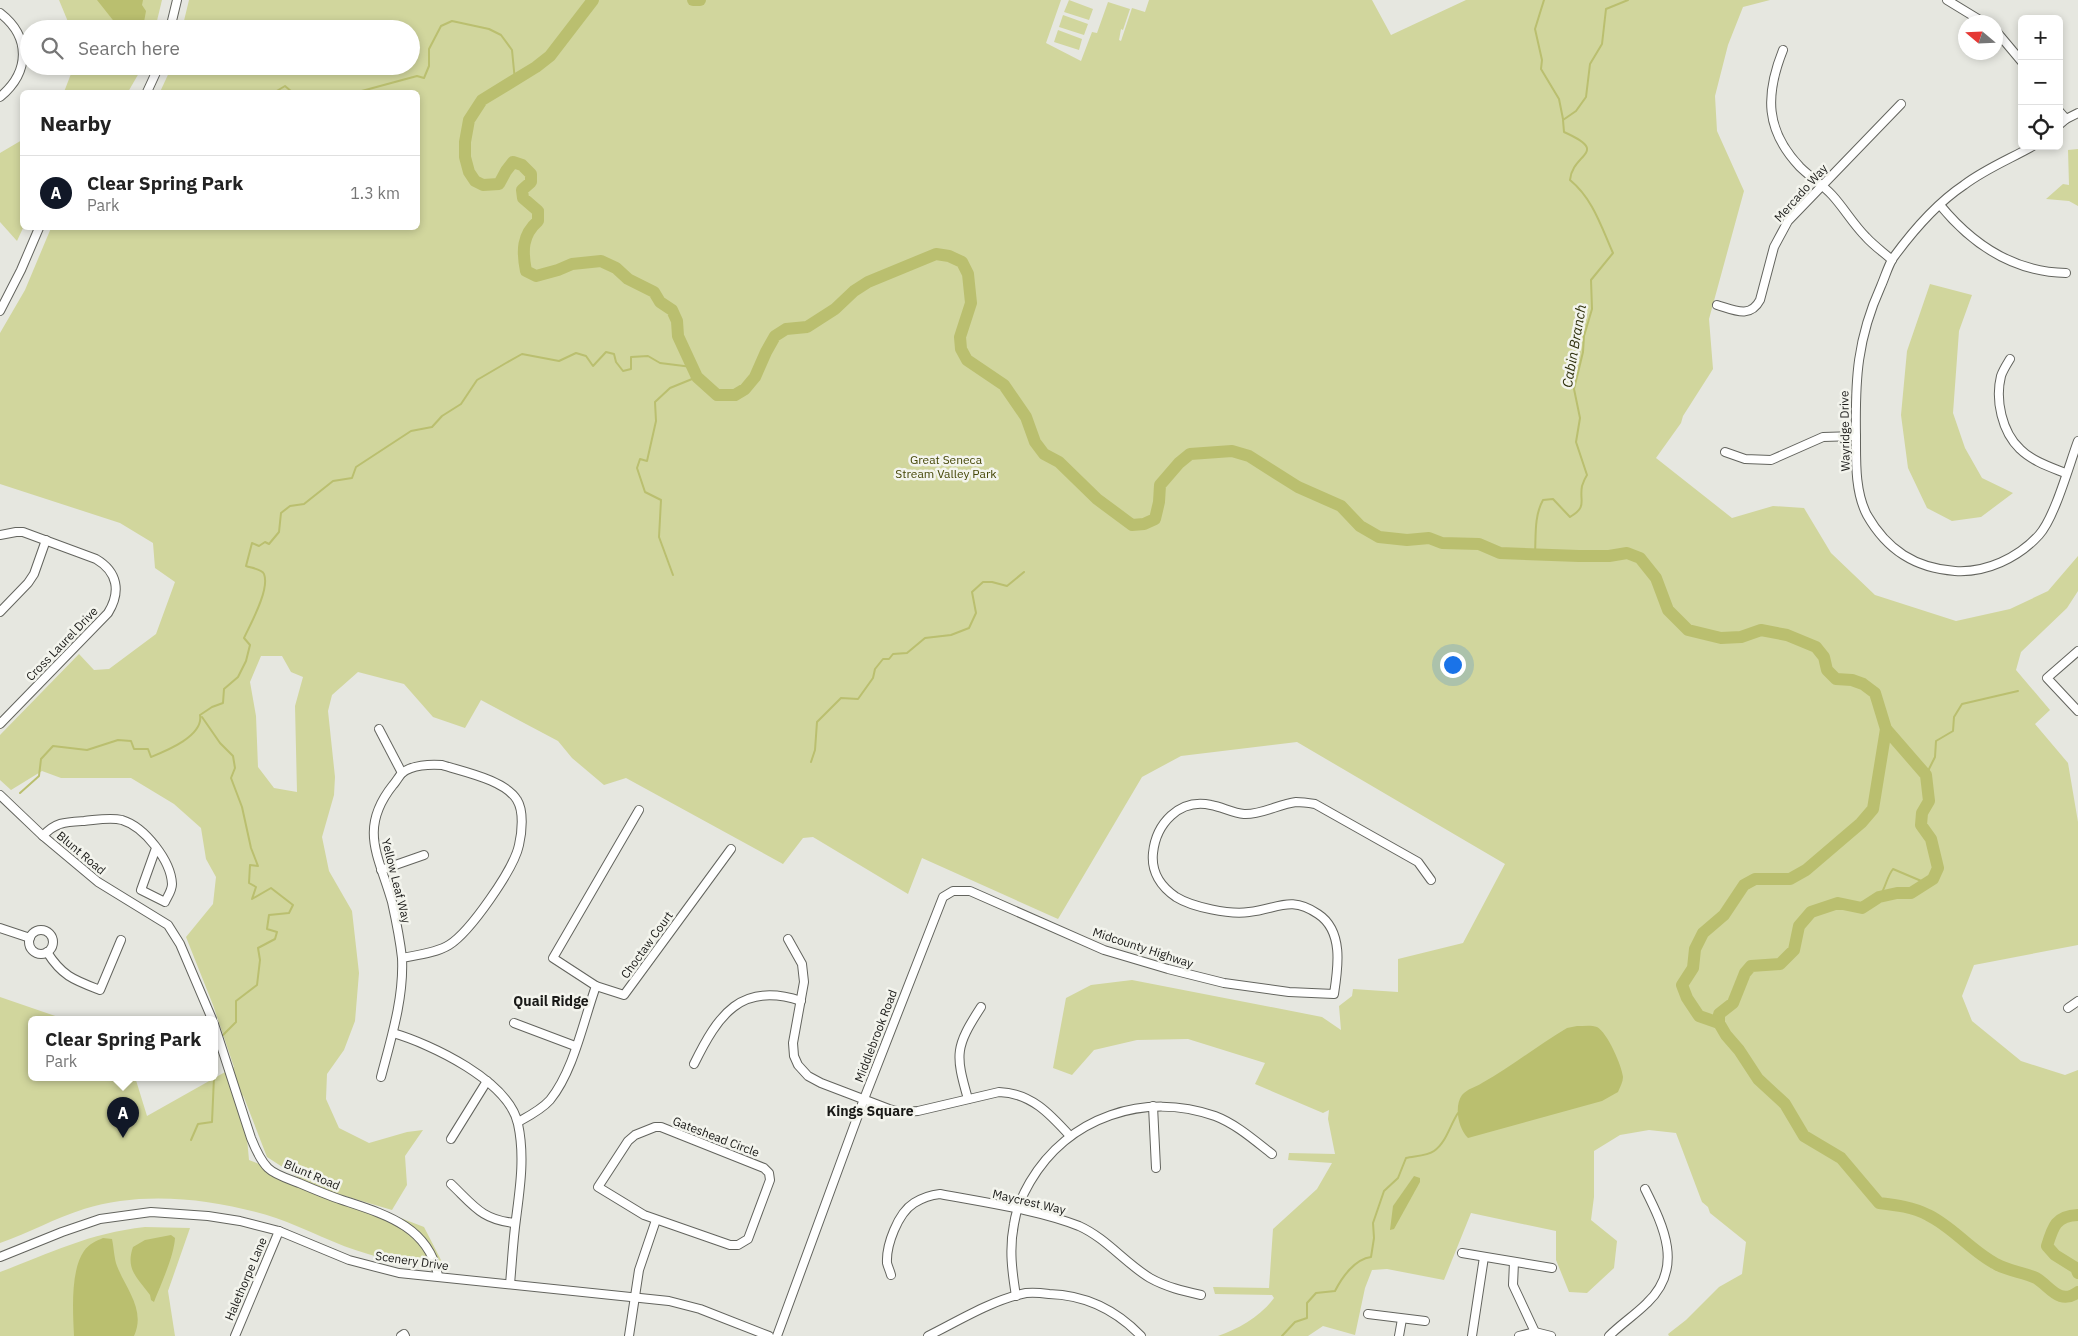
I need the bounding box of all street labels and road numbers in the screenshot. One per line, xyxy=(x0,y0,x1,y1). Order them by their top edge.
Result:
street label: Mercado Way xyxy=(1771,161,1830,225)
street label: Wayridge Drive xyxy=(1836,390,1853,472)
street label: Cross Laurel Drive xyxy=(23,603,101,684)
street label: Blunt Road xyxy=(54,828,109,877)
street label: Yellow Leaf Way xyxy=(379,837,414,925)
street label: Choctaw Court xyxy=(617,908,676,981)
street label: Midcounty Highway xyxy=(1091,924,1195,971)
street label: Middlebrook Road xyxy=(851,987,900,1084)
street label: Gateshead Circle xyxy=(671,1113,762,1160)
street label: Blunt Road xyxy=(282,1156,342,1193)
street label: Maycrest Way xyxy=(991,1186,1067,1217)
street label: Halethorpe Lane xyxy=(221,1234,270,1323)
street label: Scenery Drive xyxy=(374,1248,450,1273)

